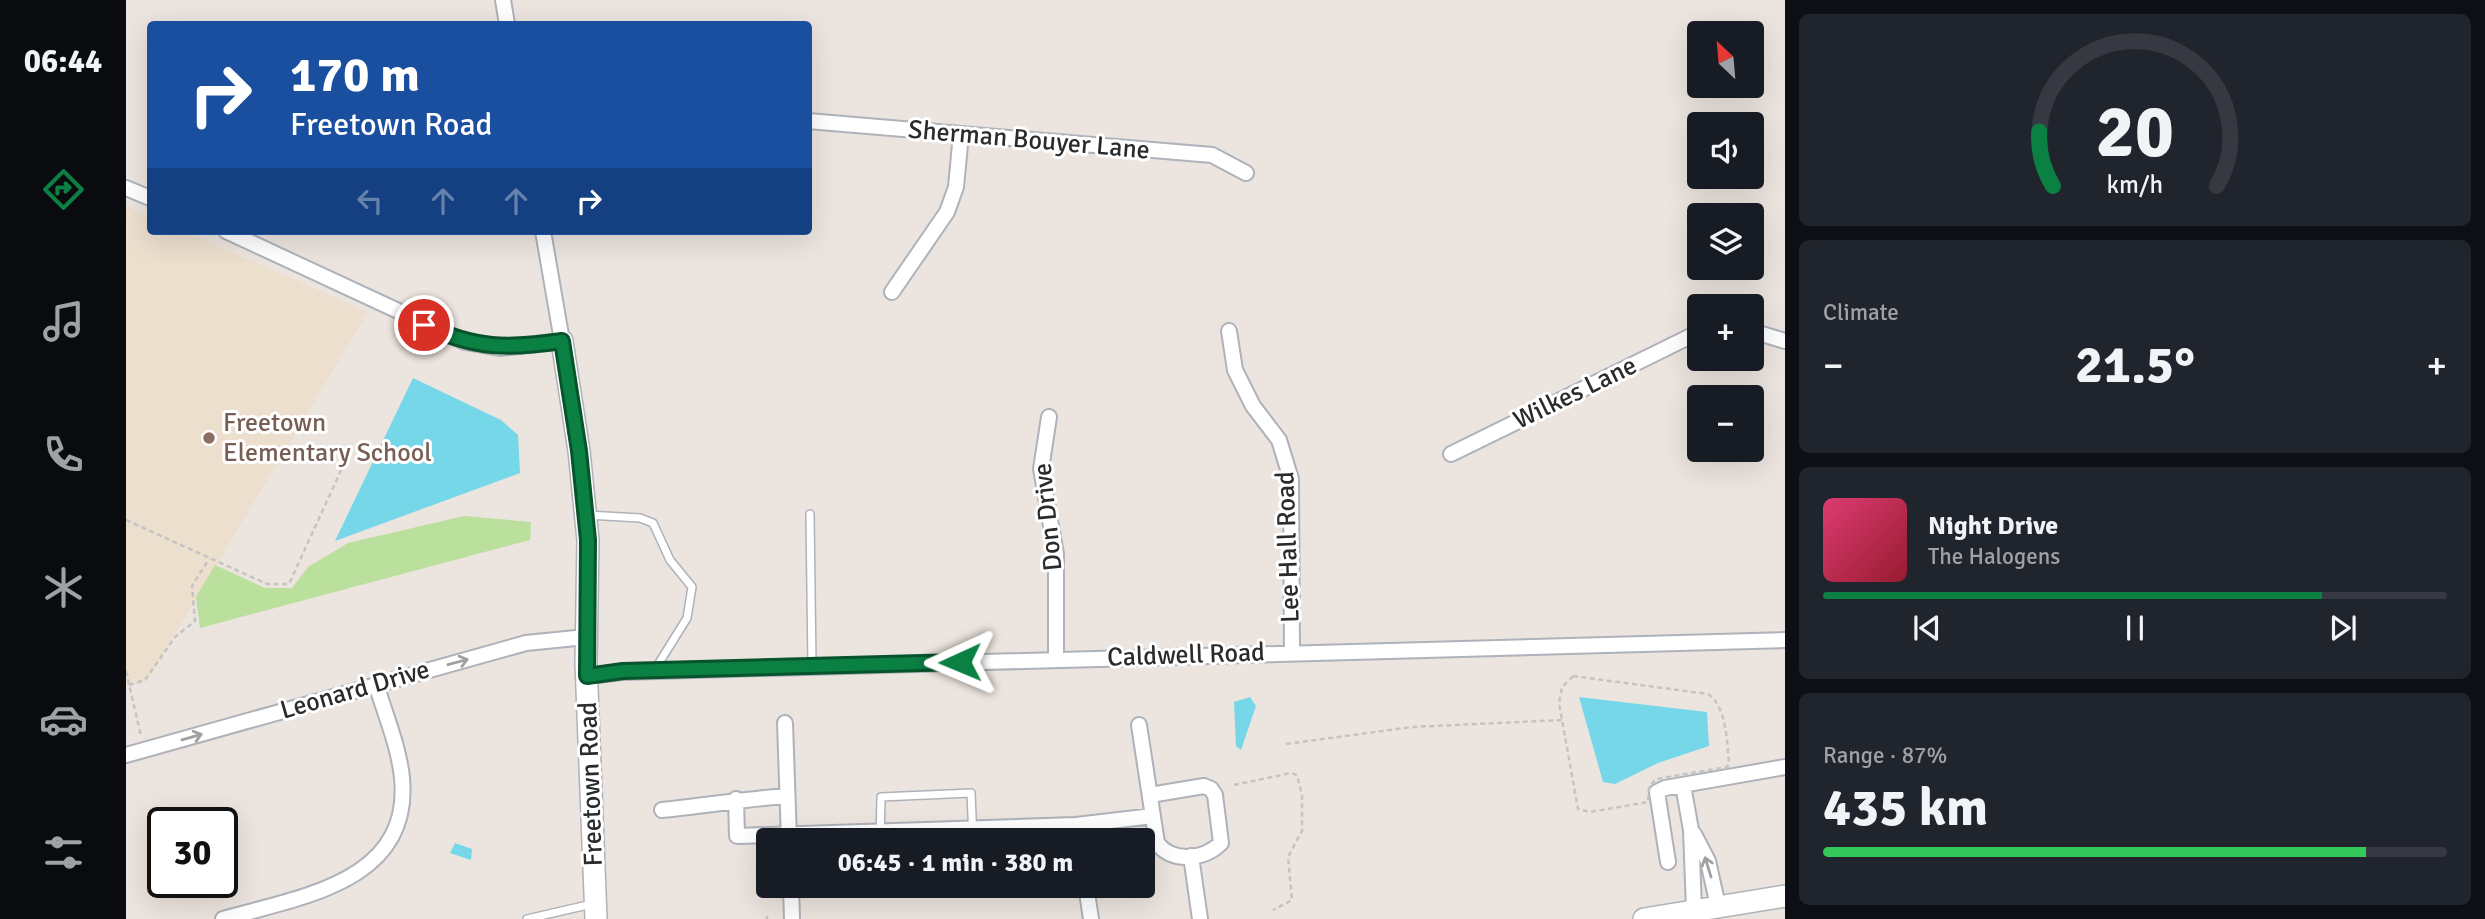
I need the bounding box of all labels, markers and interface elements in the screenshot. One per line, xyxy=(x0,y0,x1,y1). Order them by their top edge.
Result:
north arrow xyxy=(1687,21,1764,98)
map controls xyxy=(1687,21,1764,462)
text: 06:44 xyxy=(24,42,102,81)
text: 170 m xyxy=(290,45,420,105)
icon: right xyxy=(175,49,266,140)
text: 20 xyxy=(2096,89,2174,178)
text: Freetown Road xyxy=(290,105,493,144)
button: sound xyxy=(1687,112,1764,189)
street label: Sherman Bouyer Lane xyxy=(907,114,1151,166)
icon: directions xyxy=(39,165,88,214)
text: km/h xyxy=(2107,169,2163,200)
icon: left xyxy=(351,182,389,220)
icon: ahead xyxy=(424,182,462,220)
icon: ahead xyxy=(497,182,535,220)
icon: right xyxy=(570,182,608,220)
button: layers xyxy=(1687,203,1764,280)
button: + xyxy=(1687,294,1764,371)
pin xyxy=(394,295,454,355)
icon: music xyxy=(39,297,88,346)
text: Climate xyxy=(1823,298,1899,327)
icon: arrive xyxy=(405,306,443,344)
text: 21.5° xyxy=(2075,333,2195,397)
text: − xyxy=(1823,342,1844,389)
text: + xyxy=(2426,342,2447,389)
street label: Wilkes Lane xyxy=(1508,349,1642,437)
button: − xyxy=(1687,385,1764,462)
place label: Freetown Elementary School xyxy=(223,407,432,469)
icon: phone xyxy=(39,430,88,479)
marker: Freetown Elementary School xyxy=(201,430,217,446)
street label: Don Drive xyxy=(1026,461,1070,573)
street label: Lee Hall Road xyxy=(1269,471,1307,623)
text: Night Drive xyxy=(1928,510,2058,542)
text: The Halogens xyxy=(1928,542,2060,571)
icon: climate xyxy=(39,563,88,612)
icon: previous xyxy=(1908,609,1946,647)
icon: pause xyxy=(2116,609,2154,647)
icon: next xyxy=(2324,609,2362,647)
position arrow xyxy=(923,625,997,699)
street label: Caldwell Road xyxy=(1107,636,1265,674)
street label: Leonard Drive xyxy=(277,653,433,727)
one-way arrow xyxy=(446,655,469,668)
icon: car xyxy=(39,695,88,744)
street label: Freetown Road xyxy=(572,701,610,867)
one-way arrow xyxy=(180,729,202,742)
text: Range · 87% xyxy=(1823,741,1947,770)
text: 435 km xyxy=(1823,776,1988,840)
speed limit sign: 30 xyxy=(147,807,238,898)
icon: filters xyxy=(39,828,88,877)
text: 06:45 · 1 min · 380 m xyxy=(838,847,1073,879)
one-way arrow xyxy=(1701,856,1714,878)

